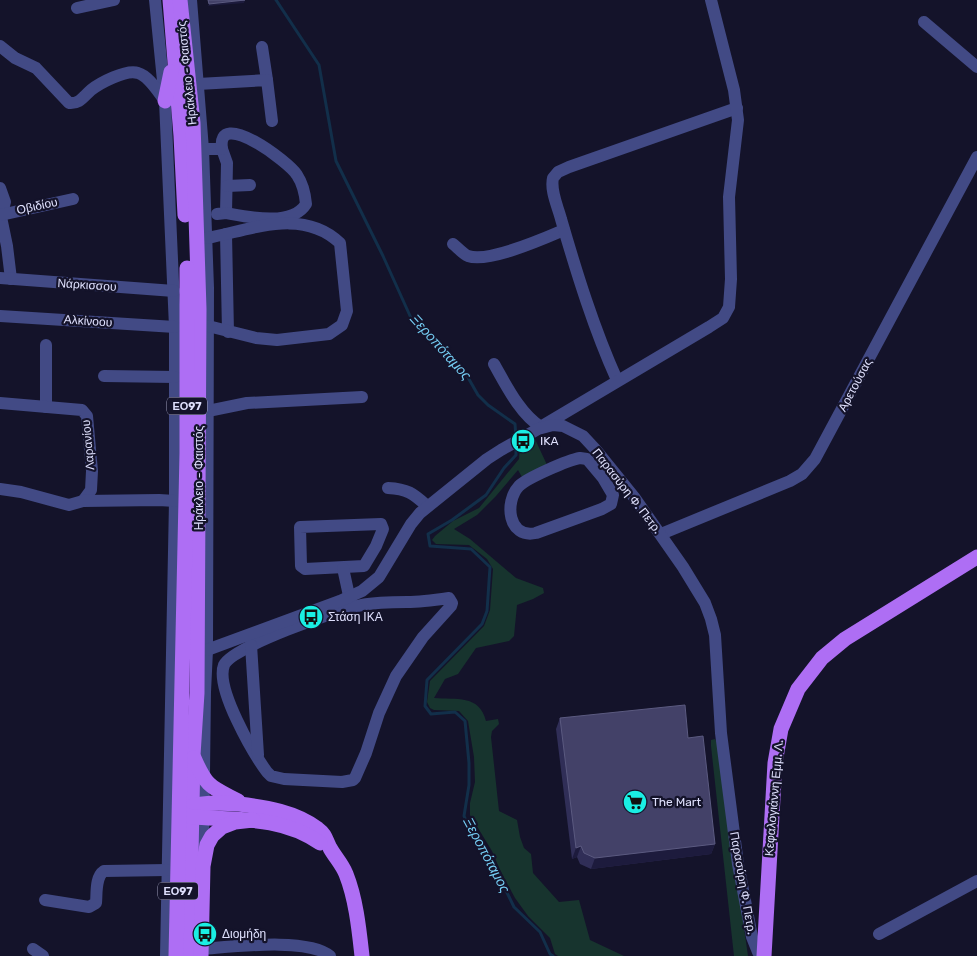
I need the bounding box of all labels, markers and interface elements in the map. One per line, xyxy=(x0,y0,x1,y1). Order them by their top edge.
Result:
street label: Ηράκλειο - Φαιστός xyxy=(175,20,199,126)
street label: Οβιδίου xyxy=(15,195,59,217)
street label: Νάρκισσου xyxy=(57,276,117,294)
water label: Ξεροπόταμος xyxy=(406,310,475,384)
street label: Αλκίνοου xyxy=(63,312,113,330)
street label: Αρετούσας xyxy=(835,356,875,414)
road number: ΕΟ97 xyxy=(167,398,207,414)
street label: Λαρανίου xyxy=(79,419,97,471)
street label: Ηράκλειο - Φαιστός xyxy=(192,425,206,530)
bus stop icon: IKA xyxy=(510,428,536,454)
place label: IKA xyxy=(540,434,559,448)
street label: Παρασύρη Φ. Πετρ. xyxy=(589,446,665,536)
bus stop icon: Στάση ΙΚΑ xyxy=(298,604,324,630)
place label: Στάση ΙΚΑ xyxy=(328,610,383,624)
street label: Κεφαλογιάννη Εμμ. Λ. xyxy=(762,739,786,857)
supermarket icon: The Mart xyxy=(622,789,648,815)
place label: The Mart xyxy=(652,795,701,809)
water label: Ξεροπόταμος xyxy=(459,814,514,896)
street label: Παρασύρη Φ. Πετρ. xyxy=(727,831,759,935)
road number: ΕΟ97 xyxy=(158,882,198,899)
bus stop icon: Διομήδη xyxy=(192,921,218,947)
place label: Διομήδη xyxy=(222,927,266,941)

